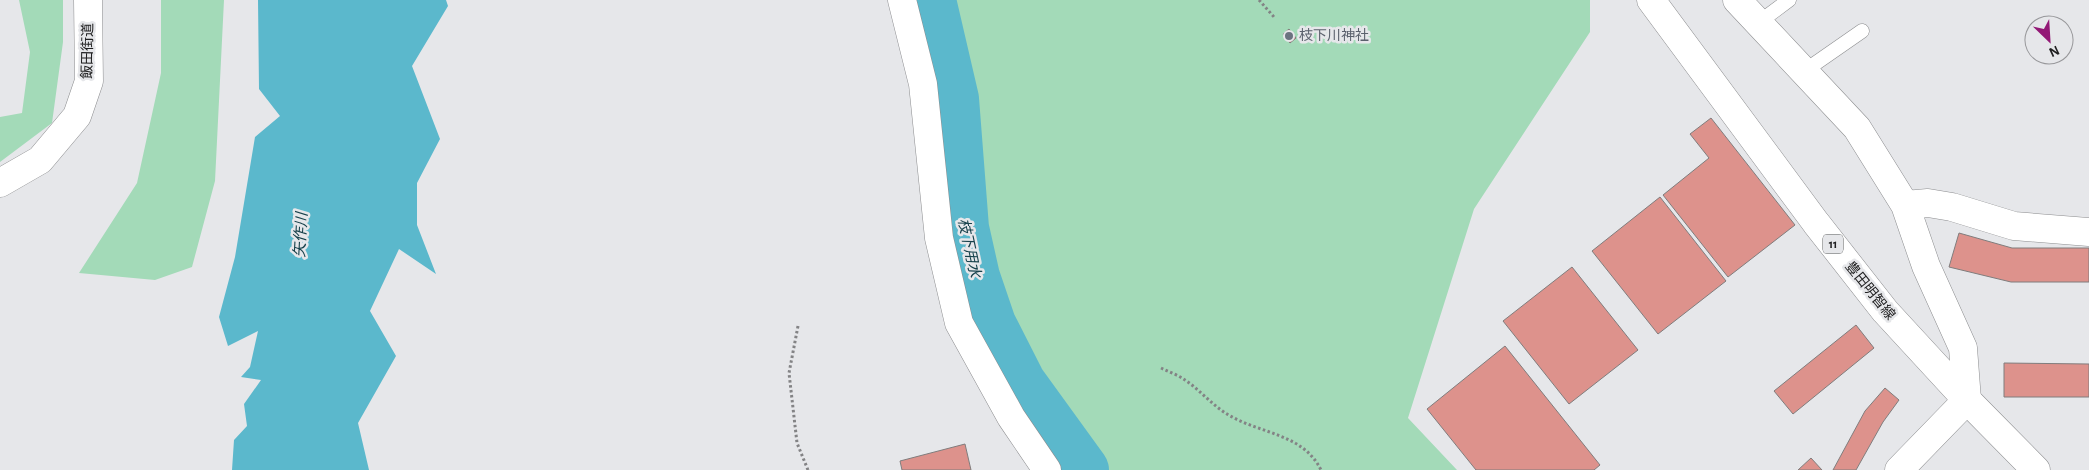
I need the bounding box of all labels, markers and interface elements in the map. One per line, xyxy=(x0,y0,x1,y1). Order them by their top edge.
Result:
north arrow xyxy=(2024,15,2074,65)
street label: 飯田街道 xyxy=(80,23,95,79)
place label: 枝下川神社 xyxy=(1299,28,1369,43)
marker: 枝下川神社 xyxy=(1283,30,1295,42)
text: N xyxy=(2047,42,2061,59)
water label: 矢作川 xyxy=(291,210,310,258)
water label: 枝下用水 xyxy=(955,217,984,281)
road number: 11 xyxy=(1823,234,1843,253)
street label: 豊田明智線 xyxy=(1843,258,1899,323)

